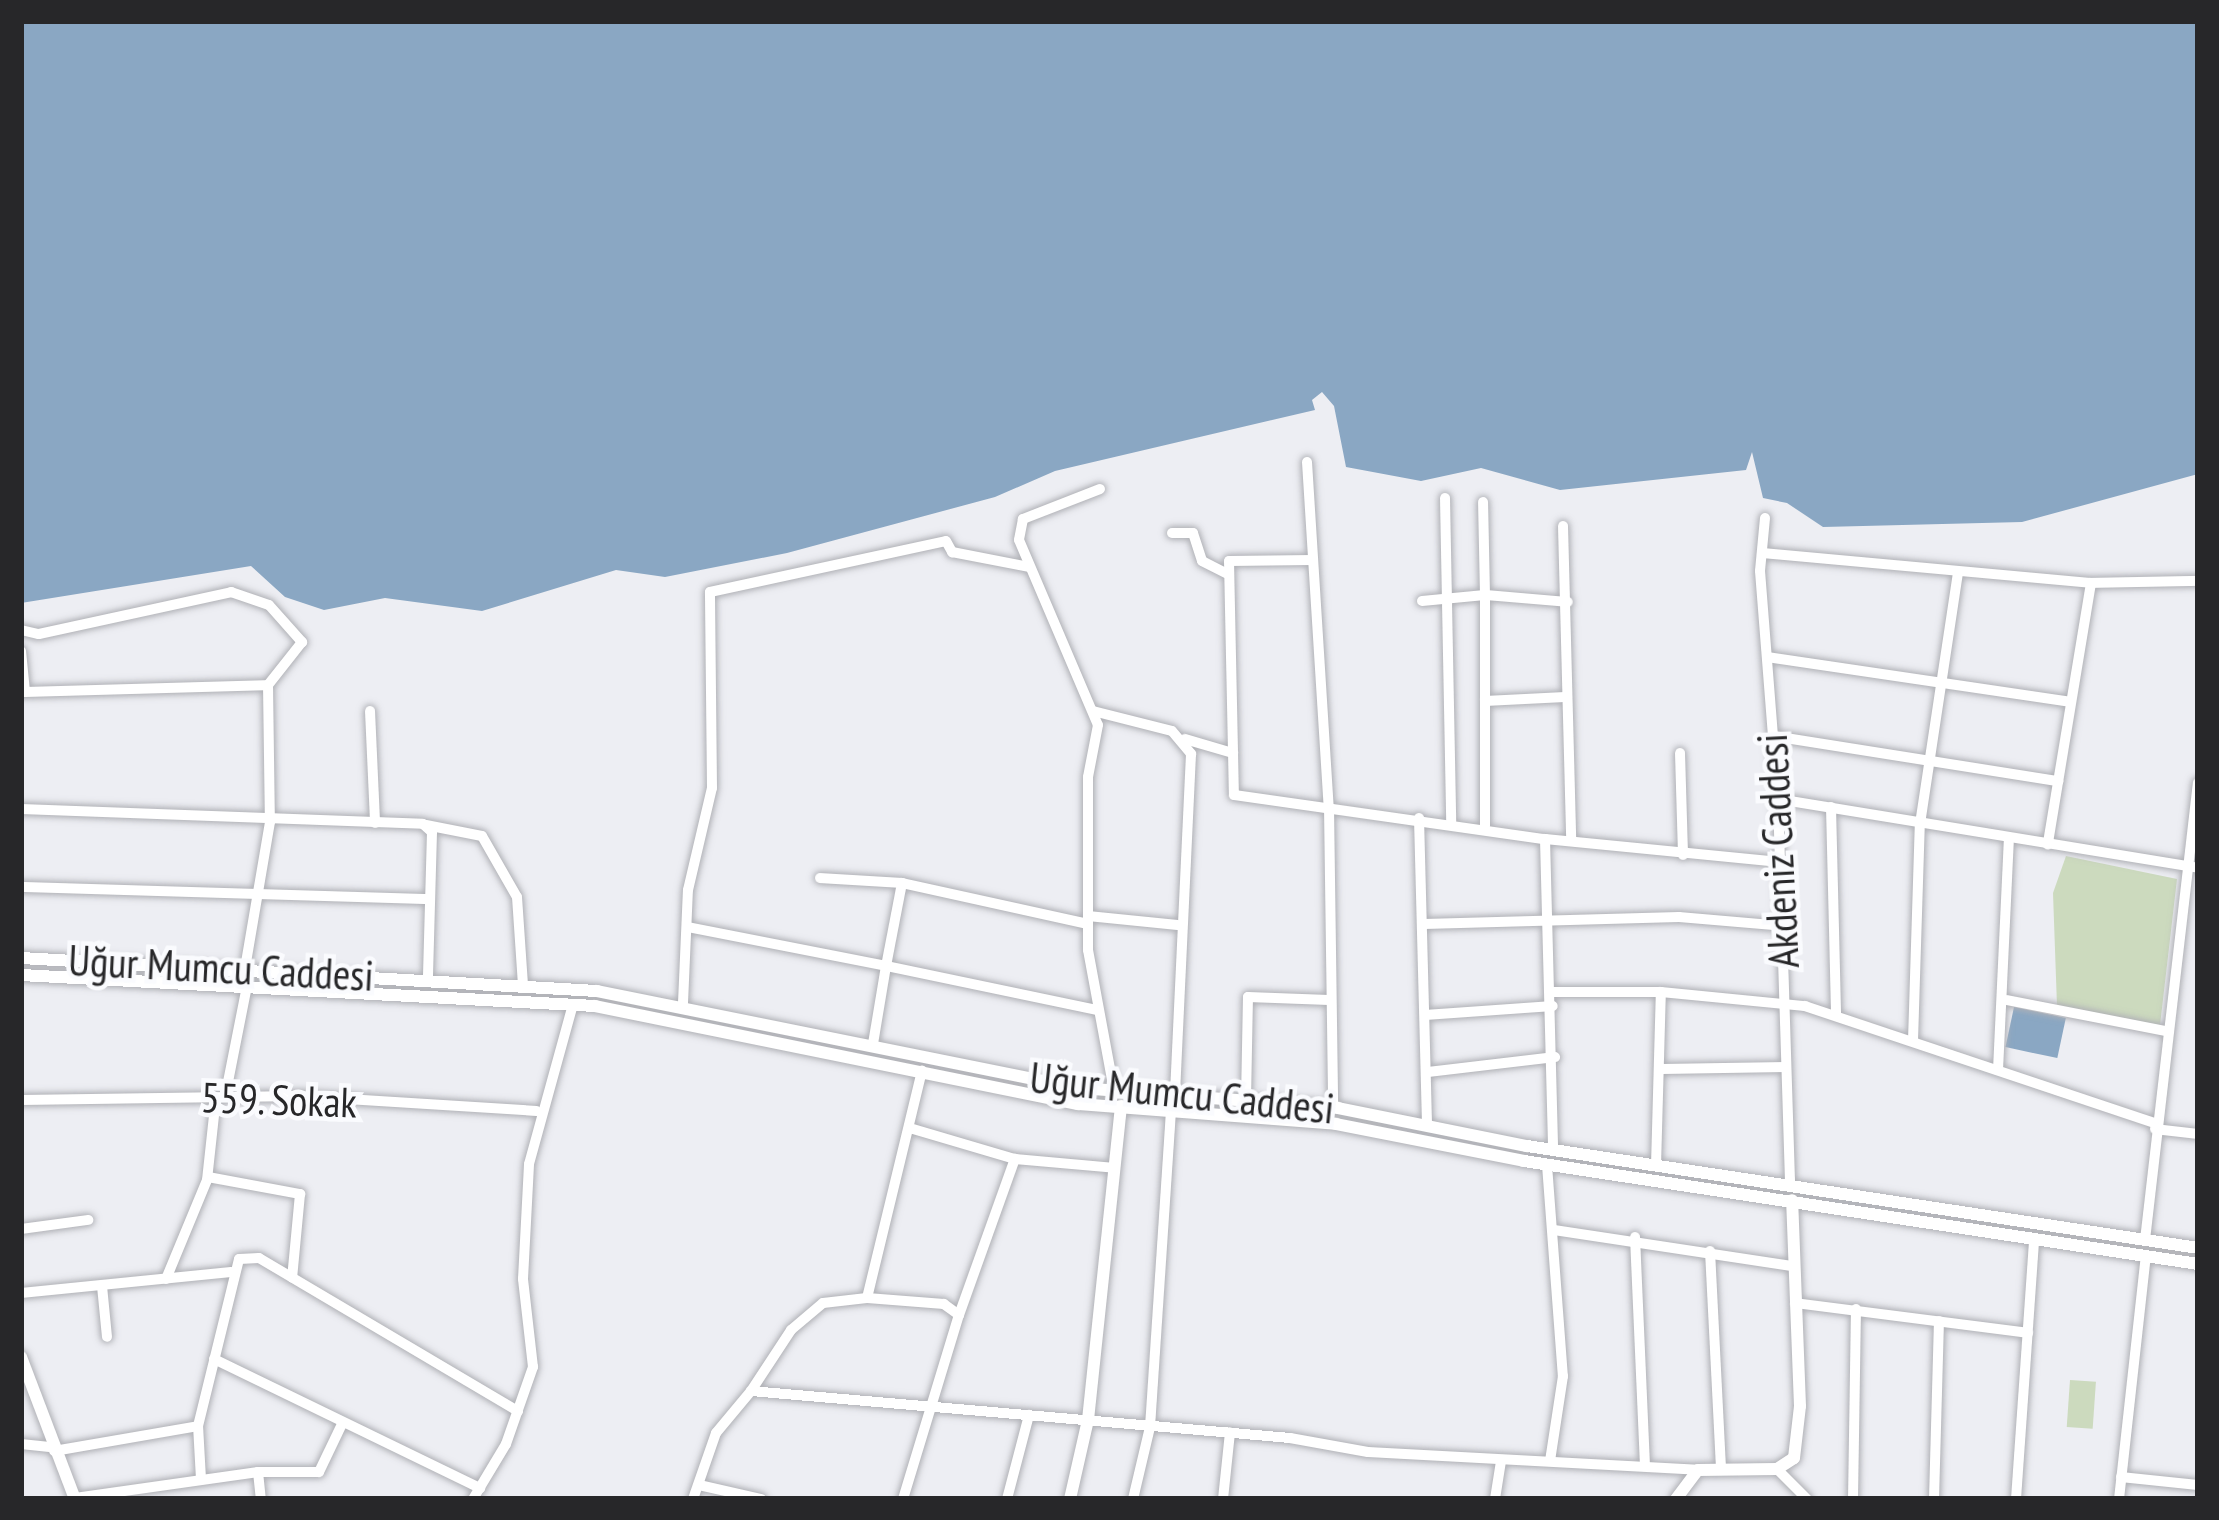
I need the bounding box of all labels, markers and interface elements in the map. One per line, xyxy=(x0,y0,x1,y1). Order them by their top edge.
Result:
street label: Akdeniz Caddesi xyxy=(1747,732,1809,970)
street label: Uğur Mumcu Caddesi xyxy=(67,935,375,1001)
street label: Uğur Mumcu Caddesi xyxy=(1027,1052,1337,1134)
street label: 559. Sokak xyxy=(199,1072,359,1128)

